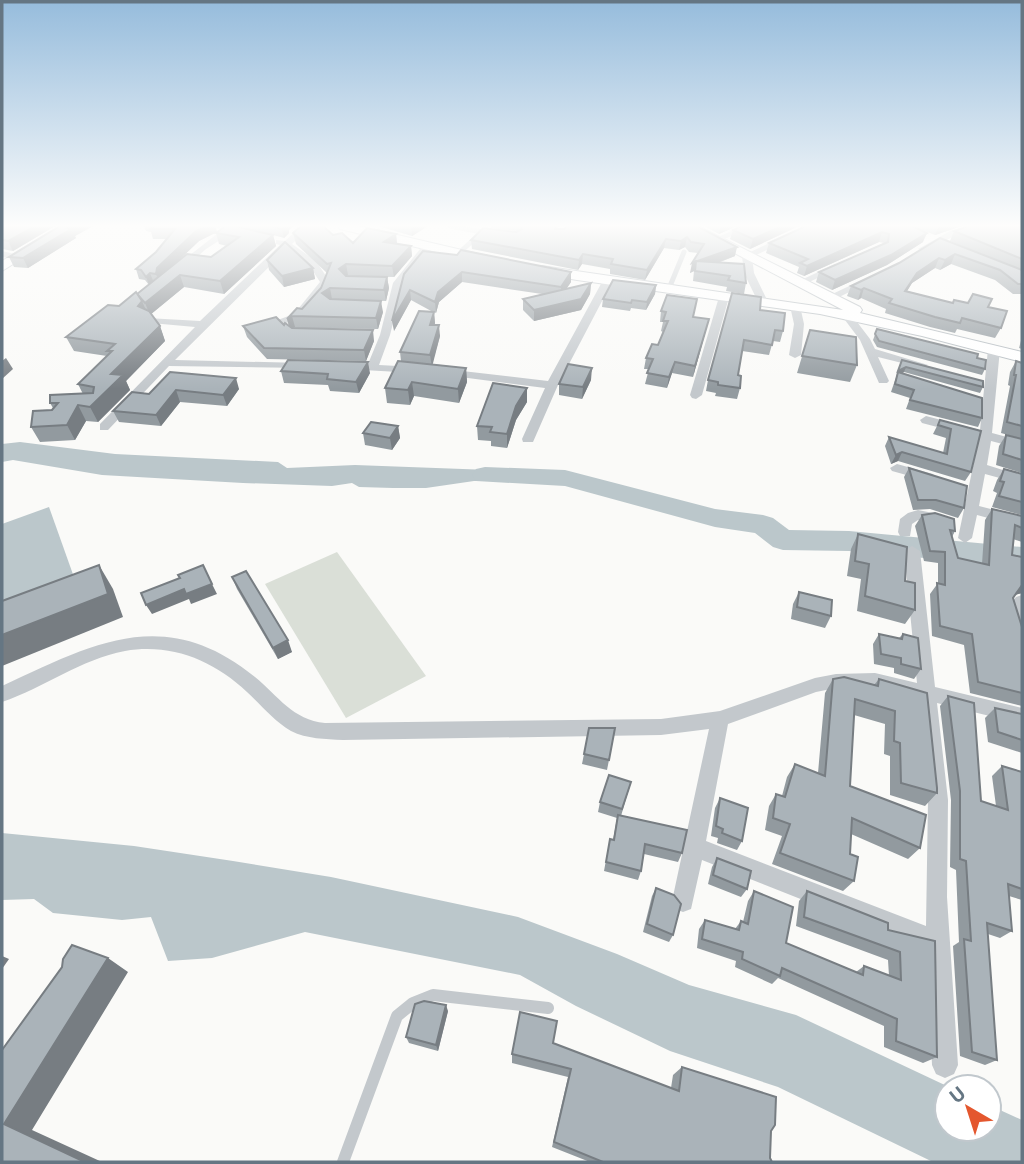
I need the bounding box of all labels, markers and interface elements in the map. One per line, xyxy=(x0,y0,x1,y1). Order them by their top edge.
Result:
north arrow xyxy=(933,1073,1003,1143)
text: U xyxy=(945,1082,970,1108)

